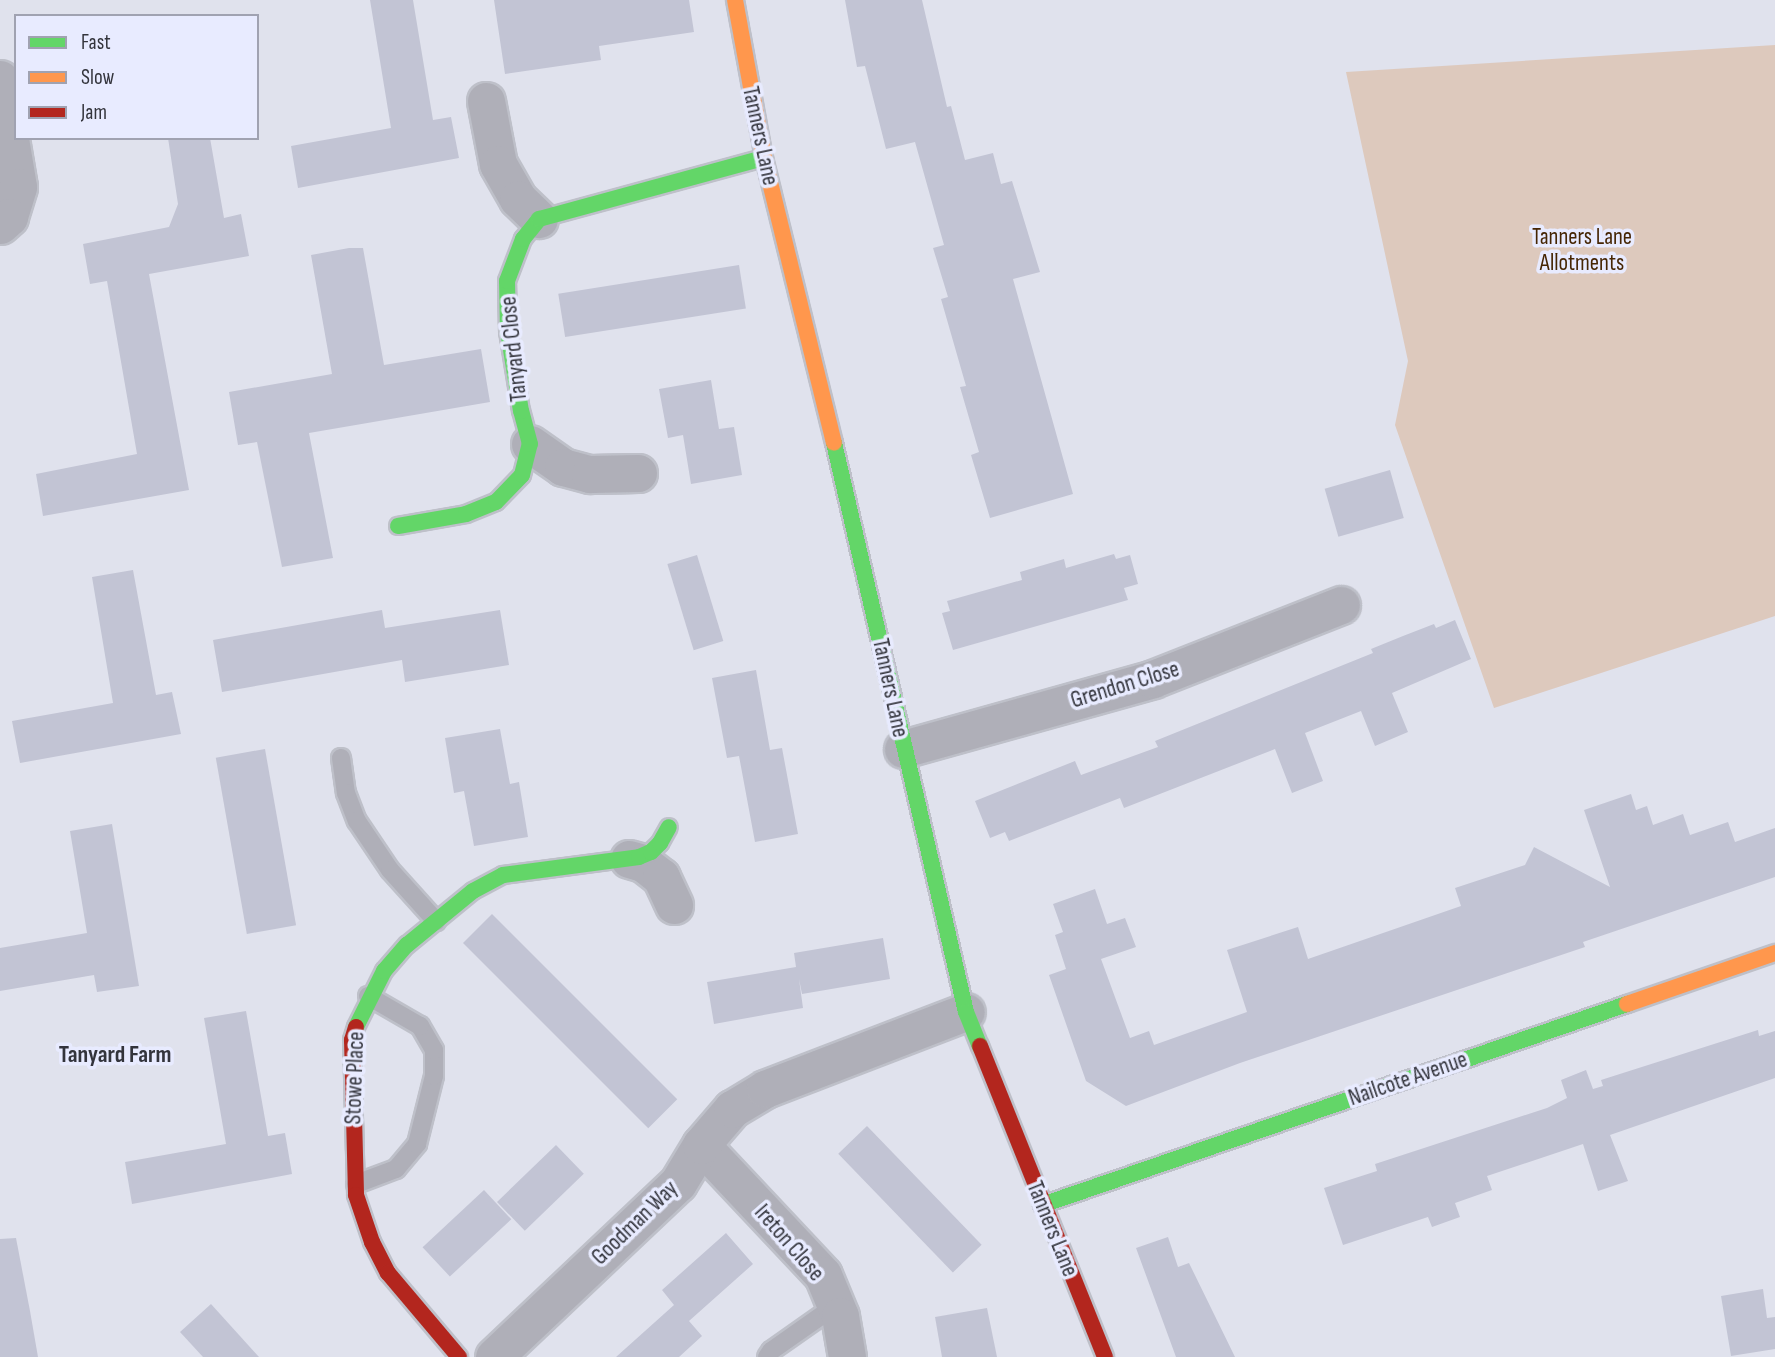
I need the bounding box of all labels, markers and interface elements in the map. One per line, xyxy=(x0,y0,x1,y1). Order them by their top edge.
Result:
legend xyxy=(14,14,259,140)
text: Fast xyxy=(81,30,111,55)
text: Slow xyxy=(81,65,114,90)
street label: Tanners Lane xyxy=(736,84,784,188)
text: Jam xyxy=(81,100,107,125)
park label: Tanners Lane Allotments xyxy=(1532,223,1632,277)
street label: Tanyard Close xyxy=(495,295,533,403)
street label: Tanners Lane xyxy=(866,636,914,740)
street label: Grendon Close xyxy=(1067,655,1183,715)
street label: Stowe Place xyxy=(340,1031,370,1125)
district label: Tanyard Farm xyxy=(59,1041,171,1069)
street label: Nailcote Avenue xyxy=(1345,1046,1471,1112)
street label: Goodman Way xyxy=(586,1175,684,1271)
street label: Tanners Lane xyxy=(1020,1177,1084,1281)
street label: Ireton Close xyxy=(748,1199,830,1287)

